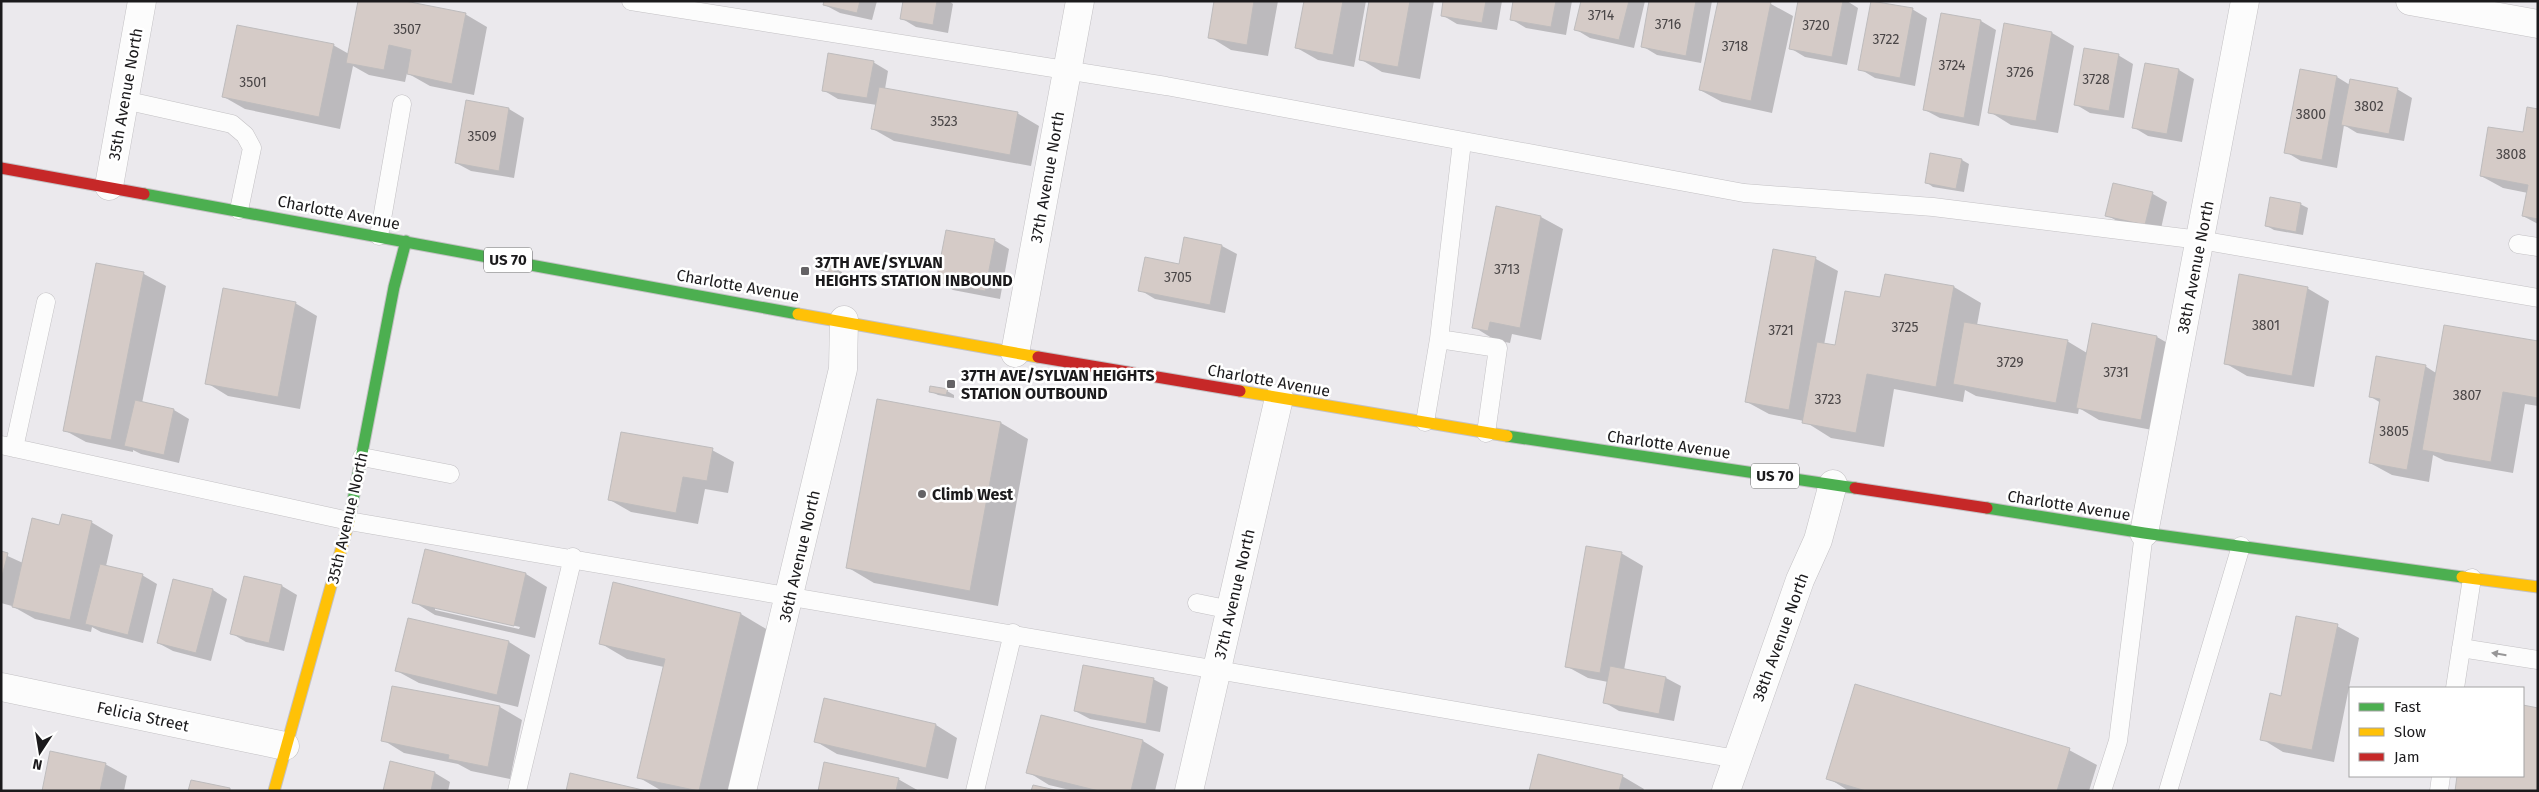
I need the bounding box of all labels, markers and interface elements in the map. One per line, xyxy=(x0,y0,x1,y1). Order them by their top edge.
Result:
house number: 3714 xyxy=(1588,7,1615,24)
house number: 3716 xyxy=(1655,16,1681,33)
house number: 3720 xyxy=(1802,17,1830,34)
house number: 3507 xyxy=(393,21,421,38)
street label: 35th Avenue North xyxy=(104,26,147,162)
house number: 3722 xyxy=(1873,31,1899,48)
house number: 3718 xyxy=(1722,38,1749,55)
house number: 3724 xyxy=(1939,57,1966,74)
house number: 3726 xyxy=(2006,64,2034,81)
house number: 3728 xyxy=(2082,71,2110,88)
house number: 3501 xyxy=(239,74,267,91)
house number: 3802 xyxy=(2354,98,2384,115)
house number: 3800 xyxy=(2296,106,2326,123)
street label: 37th Avenue North xyxy=(1027,110,1068,244)
house number: 3523 xyxy=(930,113,958,130)
house number: 3509 xyxy=(467,128,497,145)
house number: 3808 xyxy=(2496,146,2526,163)
street label: Charlotte Avenue xyxy=(276,191,402,234)
street label: 38th Avenue North xyxy=(2173,199,2218,335)
road number: US 70 xyxy=(484,248,532,272)
place label: 37TH AVE/SYLVAN HEIGHTS STATION INBOUND xyxy=(814,253,1013,290)
house number: 3713 xyxy=(1494,261,1520,278)
street label: Charlotte Avenue xyxy=(675,265,801,306)
marker: 37TH AVE/SYLVAN HEIGHTS STATION INBOUND xyxy=(799,265,811,277)
house number: 3705 xyxy=(1164,269,1192,286)
house number: 3801 xyxy=(2252,317,2280,334)
house number: 3725 xyxy=(1892,319,1918,336)
house number: 3721 xyxy=(1768,322,1794,339)
house number: 3729 xyxy=(1996,354,2024,371)
street label: Charlotte Avenue xyxy=(1206,360,1332,401)
house number: 3731 xyxy=(2103,364,2129,381)
place label: 37TH AVE/SYLVAN HEIGHTS STATION OUTBOUND xyxy=(960,366,1155,403)
marker: 37TH AVE/SYLVAN HEIGHTS STATION OUTBOUND xyxy=(945,378,957,390)
house number: 3807 xyxy=(2453,387,2481,404)
house number: 3723 xyxy=(1815,391,1841,408)
house number: 3805 xyxy=(2379,423,2409,440)
street label: Charlotte Avenue xyxy=(1606,426,1732,463)
street label: 35th Avenue North xyxy=(323,451,372,586)
road number: US 70 xyxy=(1751,464,1799,488)
place label: Climb West xyxy=(932,485,1014,504)
street label: Charlotte Avenue xyxy=(2006,486,2132,525)
street label: 36th Avenue North xyxy=(775,488,824,624)
marker: Climb West xyxy=(916,488,928,500)
street label: 37th Avenue North xyxy=(1210,527,1259,661)
street label: 38th Avenue North xyxy=(1748,570,1813,704)
one-way arrow xyxy=(2491,649,2507,657)
legend xyxy=(2349,687,2524,777)
street label: Felicia Street xyxy=(95,697,191,736)
text: Fast xyxy=(2394,698,2421,716)
text: Slow xyxy=(2394,723,2426,741)
north arrow xyxy=(15,727,65,777)
text: Jam xyxy=(2394,748,2420,766)
text: N xyxy=(31,755,44,774)

